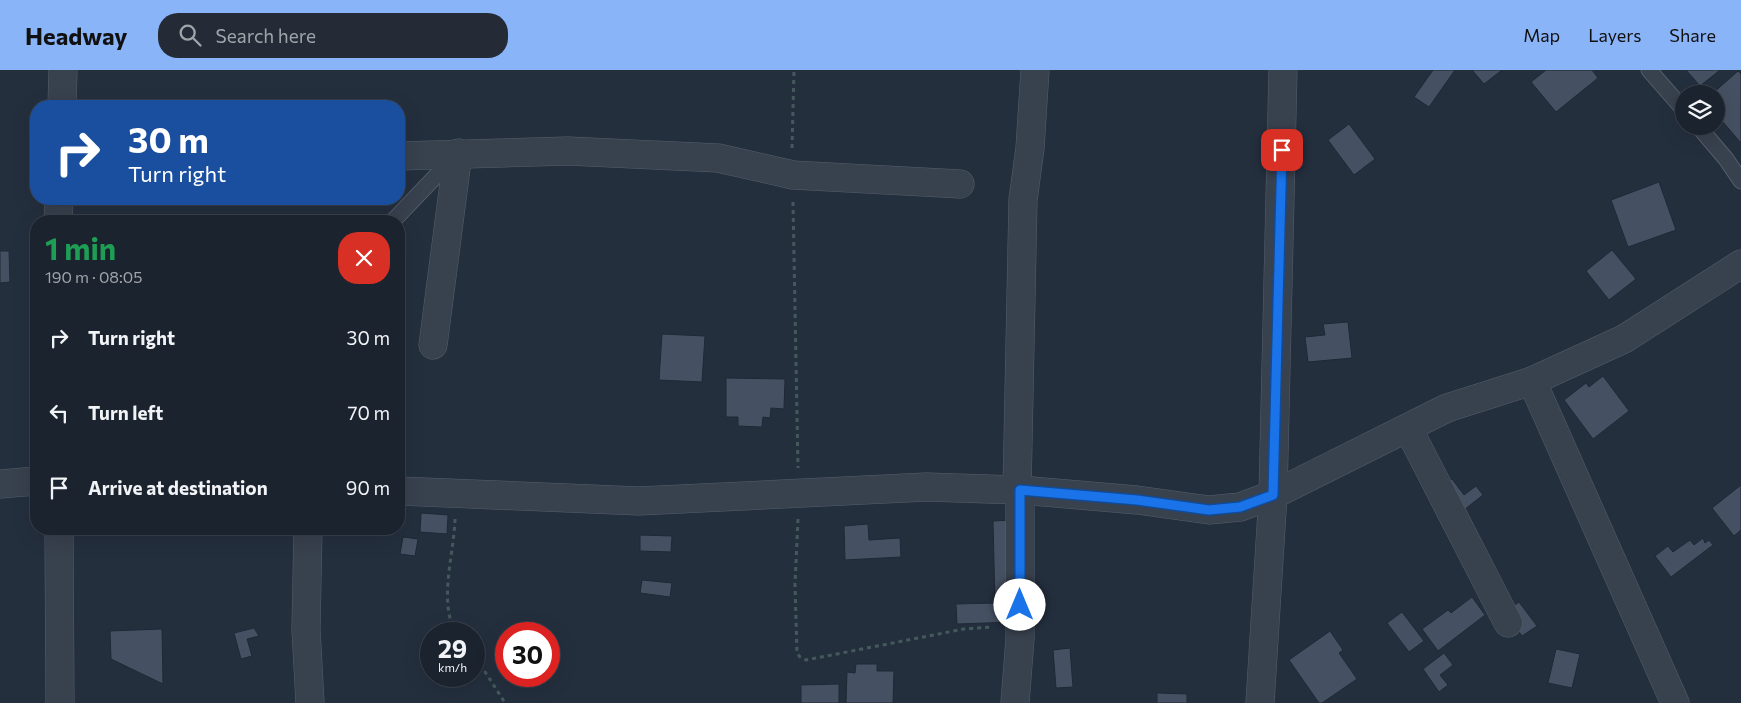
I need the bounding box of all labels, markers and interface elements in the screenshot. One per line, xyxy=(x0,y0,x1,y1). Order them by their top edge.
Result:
search box xyxy=(158,13,508,58)
text: Headway xyxy=(25,21,128,50)
icon: search xyxy=(176,21,204,49)
text: Search here xyxy=(216,24,316,47)
text: Map xyxy=(1523,24,1560,46)
text: Layers xyxy=(1588,24,1641,46)
text: Share xyxy=(1669,24,1716,46)
map controls xyxy=(1675,85,1725,135)
button: layers xyxy=(1675,85,1725,135)
text: 30 m xyxy=(128,117,209,160)
icon: right xyxy=(45,120,110,185)
pin xyxy=(1261,129,1303,171)
icon: arrive xyxy=(1268,136,1296,164)
text: Turn right xyxy=(128,160,226,187)
text: 1 min xyxy=(45,229,116,266)
button: close xyxy=(338,232,390,284)
text: 190 m · 08:05 xyxy=(45,267,142,286)
icon: right xyxy=(45,324,73,352)
text: Turn right xyxy=(88,326,175,349)
text: 30 m xyxy=(347,326,390,349)
icon: left xyxy=(45,399,73,427)
text: Turn left xyxy=(88,401,163,424)
text: 70 m xyxy=(347,401,390,424)
icon: arrive xyxy=(45,474,73,502)
text: Arrive at destination xyxy=(88,476,268,499)
text: 90 m xyxy=(346,476,390,499)
position arrow xyxy=(993,578,1045,630)
speed limit sign: 30 xyxy=(495,622,560,687)
text: 29 xyxy=(438,633,467,663)
text: km/h xyxy=(438,660,467,674)

